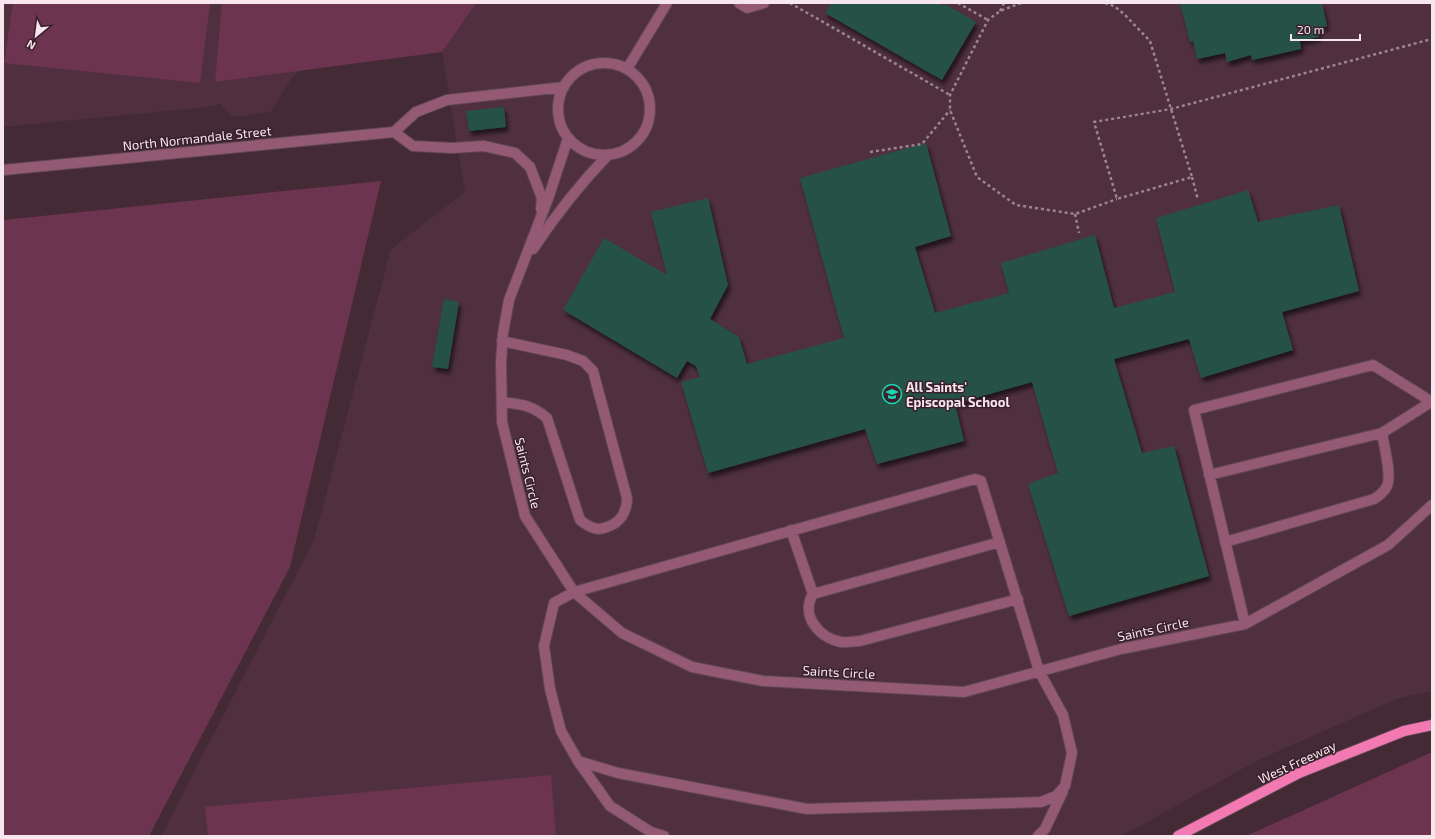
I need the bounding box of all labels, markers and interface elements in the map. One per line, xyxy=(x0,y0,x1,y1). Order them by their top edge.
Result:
north arrow xyxy=(16,16,56,56)
scale bar xyxy=(1291,16,1360,42)
text: 20 m xyxy=(1297,22,1324,36)
text: N xyxy=(24,38,38,53)
street label: North Normandale Street xyxy=(122,122,272,154)
place label: All Saints' Episcopal School xyxy=(906,379,1010,410)
school or university icon: All Saints' Episcopal School xyxy=(881,383,903,405)
street label: Saints Circle xyxy=(511,436,545,510)
street label: Saints Circle xyxy=(1116,614,1190,644)
street label: Saints Circle xyxy=(802,662,876,682)
street label: West Freeway xyxy=(1256,737,1339,787)

